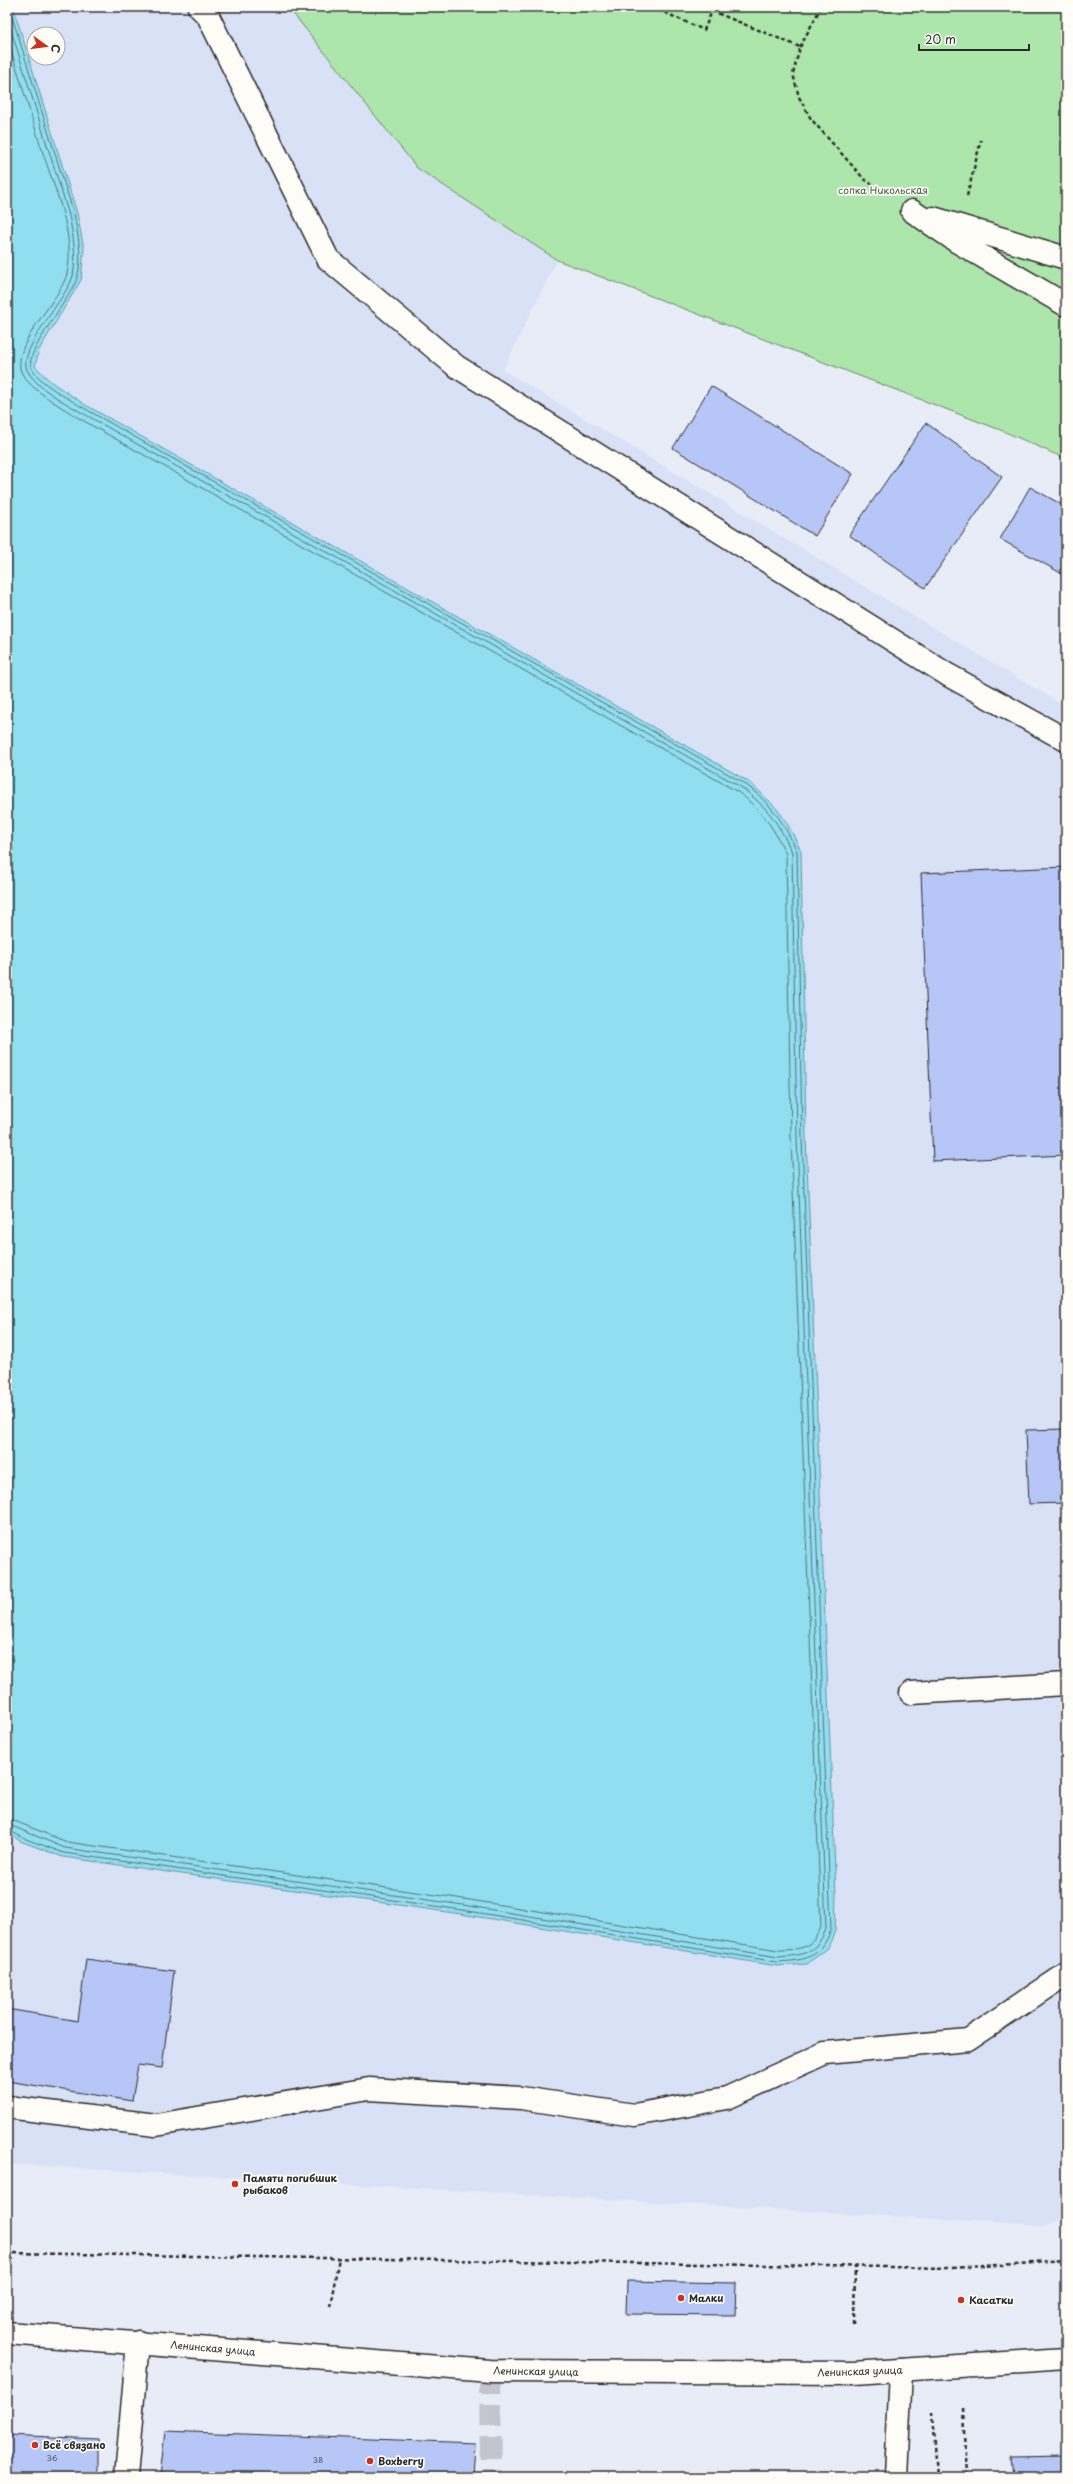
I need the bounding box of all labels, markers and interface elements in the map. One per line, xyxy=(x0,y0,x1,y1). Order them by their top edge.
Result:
north arrow xyxy=(26,26,66,66)
scale bar xyxy=(919,26,1029,52)
text: 20 m xyxy=(925,30,956,48)
text: С xyxy=(47,42,65,55)
park label: сопка Никольская xyxy=(838,182,928,197)
place label: Памяти погибшик рыбаков xyxy=(243,2170,338,2197)
marker: Памяти погибшик рыбаков xyxy=(230,2179,240,2189)
place label: Малки xyxy=(689,2290,723,2305)
place label: Касатки xyxy=(969,2292,1014,2307)
marker: Малки xyxy=(676,2293,686,2303)
marker: Касатки xyxy=(956,2295,966,2305)
street label: Ленинская улица xyxy=(170,2336,257,2359)
street label: Ленинская улица xyxy=(817,2361,904,2379)
street label: Ленинская улица xyxy=(493,2362,579,2379)
place label: Всё связано xyxy=(43,2437,105,2452)
marker: Всё связано xyxy=(30,2440,40,2450)
house number: 36 xyxy=(47,2452,58,2464)
place label: Boxberry xyxy=(378,2453,424,2468)
house number: 38 xyxy=(313,2454,323,2466)
marker: Boxberry xyxy=(365,2456,375,2466)

